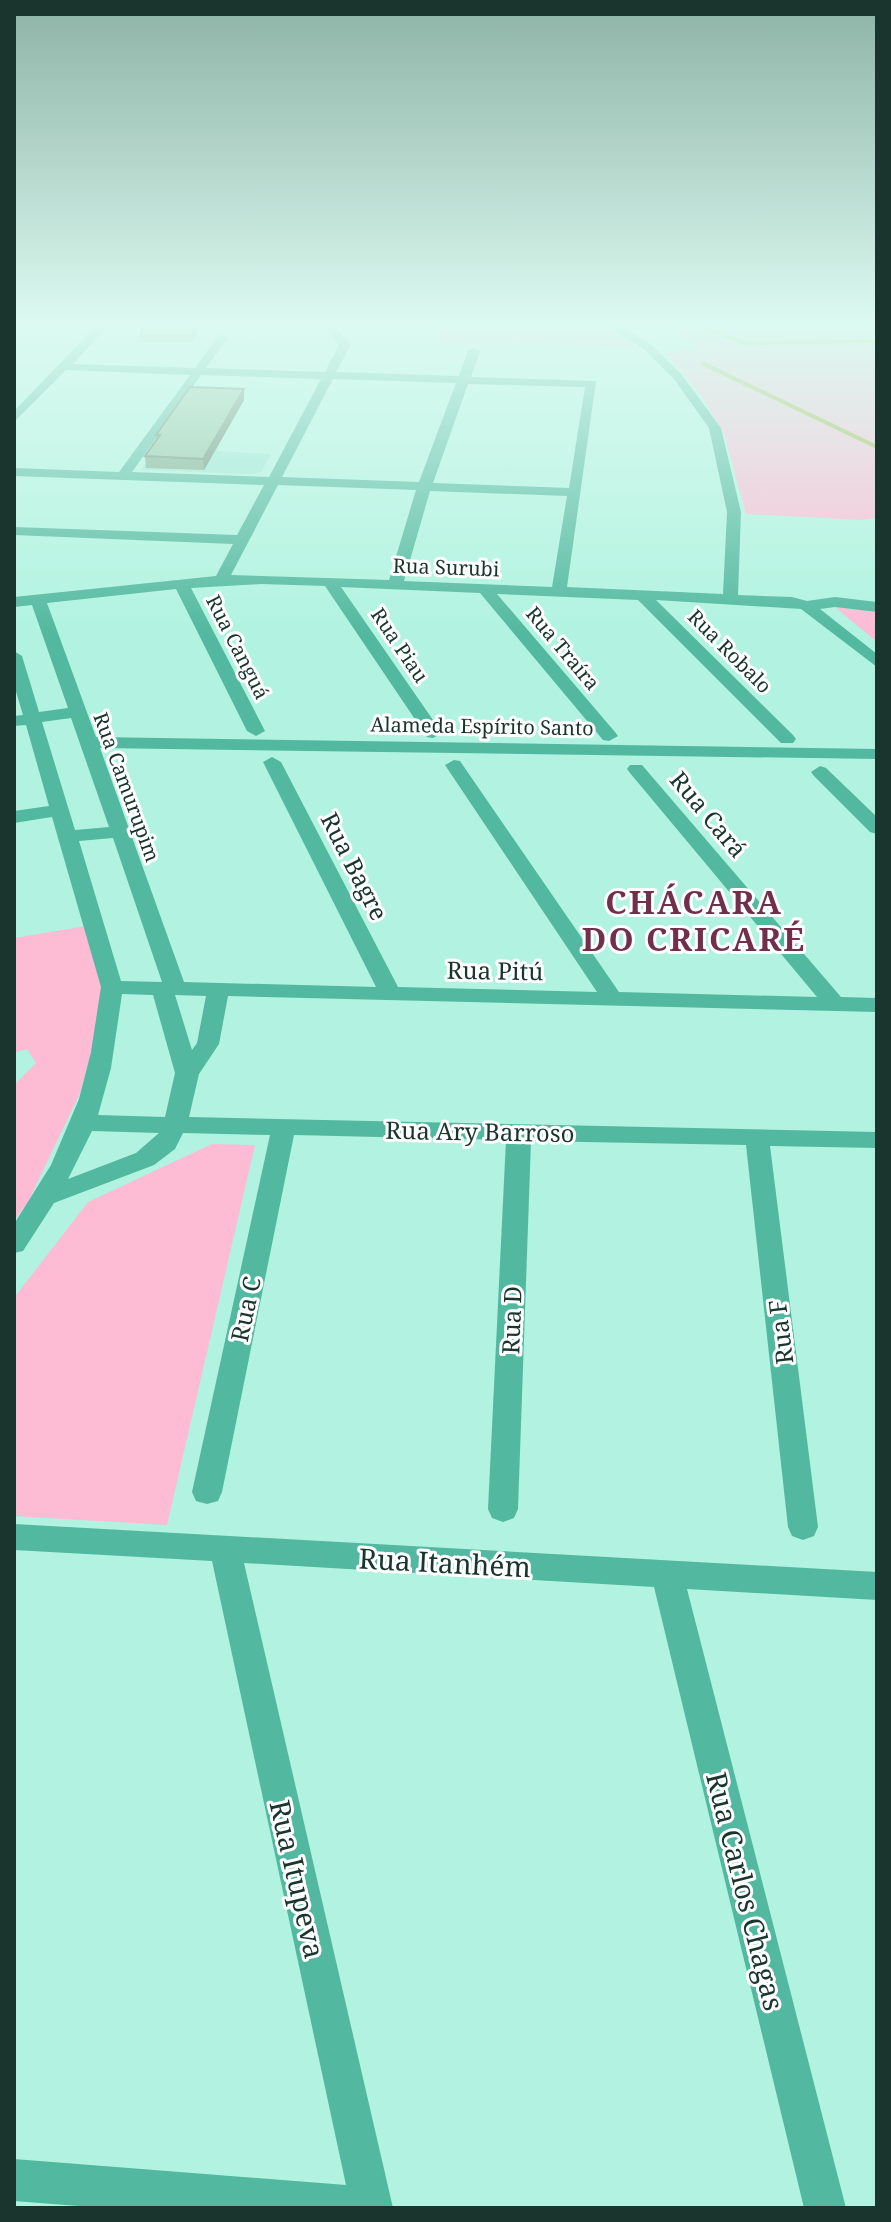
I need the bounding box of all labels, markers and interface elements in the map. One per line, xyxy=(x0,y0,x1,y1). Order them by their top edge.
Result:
street label: Rua Surubi xyxy=(392,552,500,582)
street label: Rua Canguá xyxy=(200,590,276,704)
street label: Rua Traíra xyxy=(520,600,606,696)
street label: Rua Piau xyxy=(365,602,435,688)
street label: Rua Robalo xyxy=(682,603,778,699)
street label: Rua Camurupim xyxy=(87,709,167,866)
street label: Alameda Espírito Santo xyxy=(370,711,594,741)
street label: Rua Cará xyxy=(663,764,755,864)
street label: Rua Bagre xyxy=(314,806,396,926)
district label: CHÁCARA DO CRICARÉ xyxy=(582,880,806,960)
street label: Rua Pitú xyxy=(446,953,544,987)
street label: Rua Ary Barroso xyxy=(385,1113,575,1149)
street label: Rua C xyxy=(222,1274,268,1344)
street label: Rua D xyxy=(493,1285,529,1355)
street label: Rua F xyxy=(760,1298,800,1366)
street label: Rua Itanhém xyxy=(358,1539,532,1585)
street label: Rua Carlos Chagas xyxy=(698,1768,794,2014)
street label: Rua Itupeva xyxy=(261,1796,335,1962)

